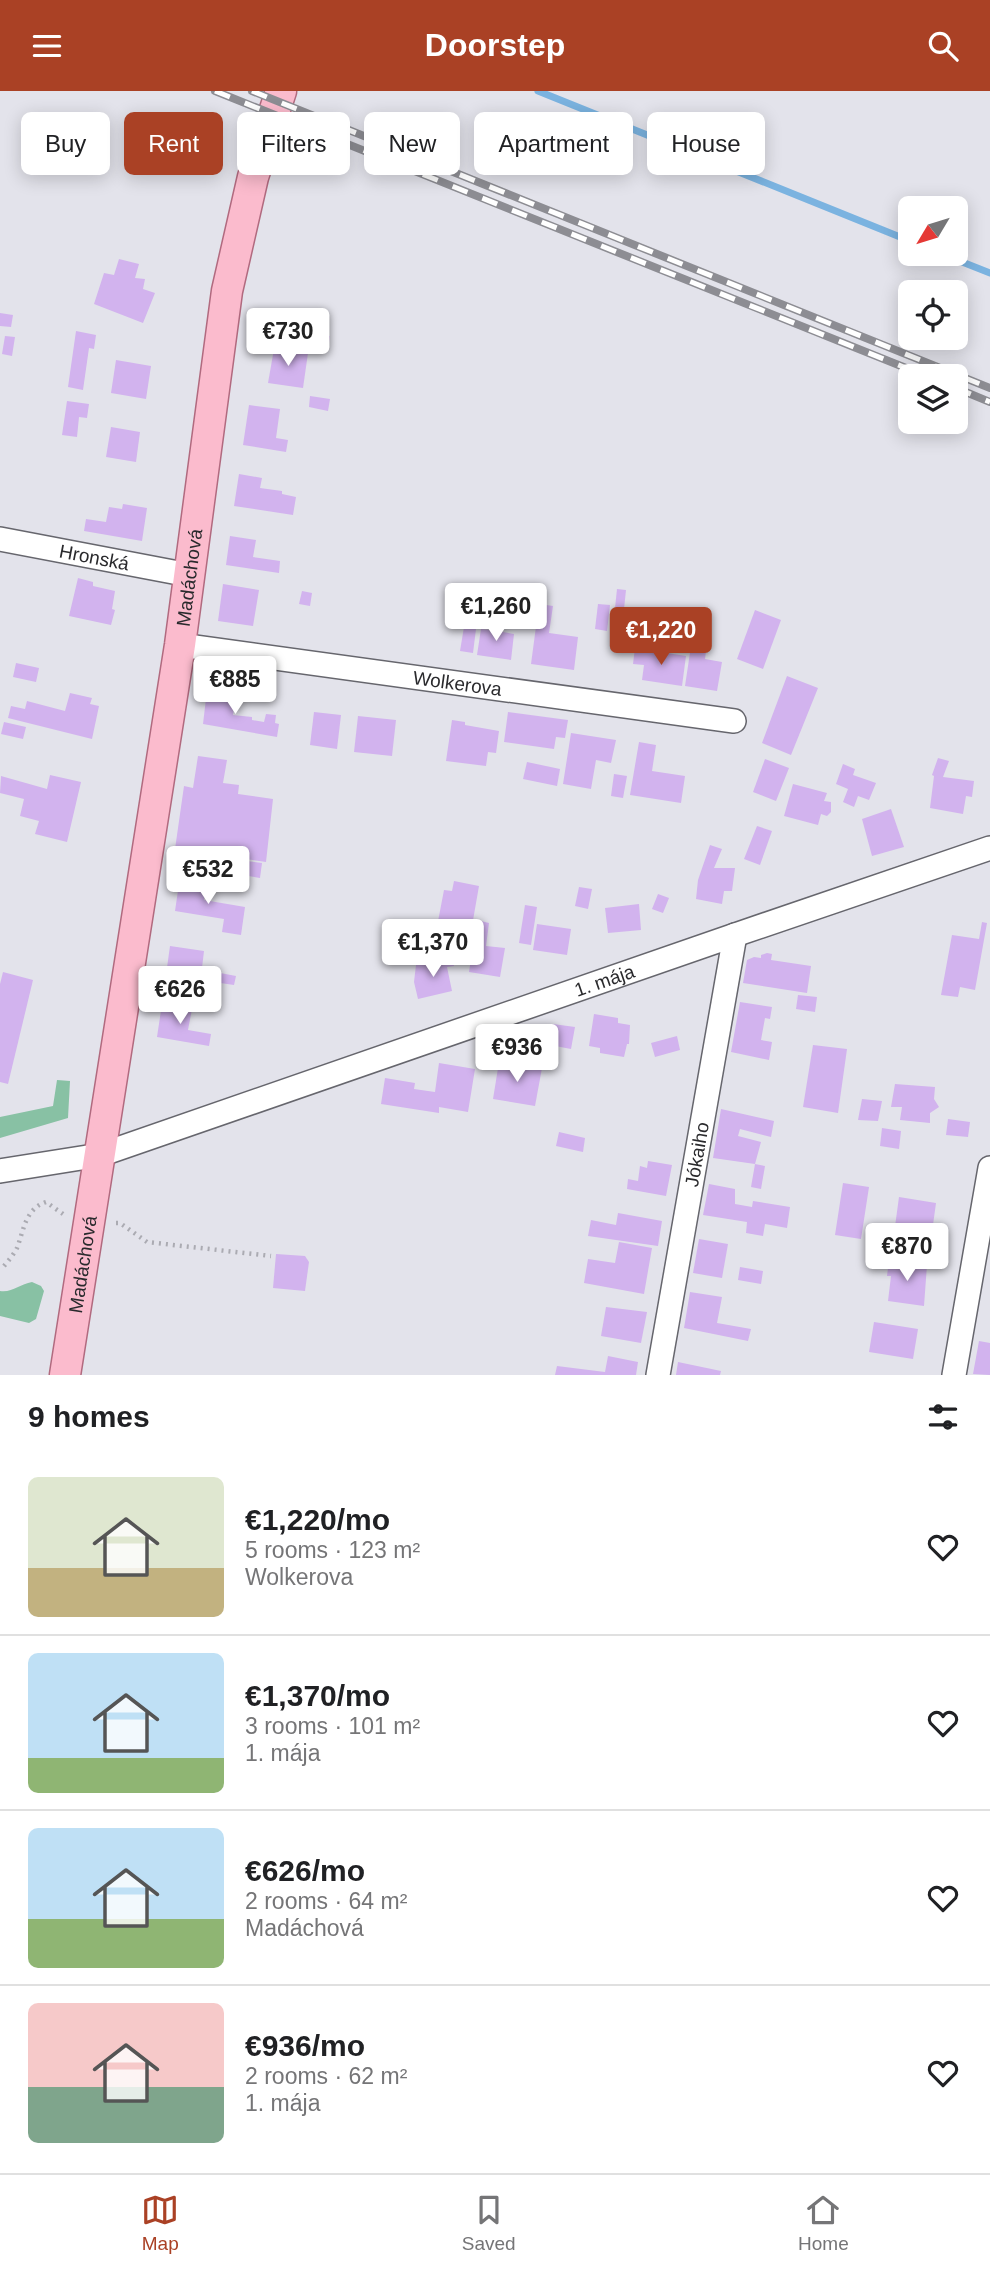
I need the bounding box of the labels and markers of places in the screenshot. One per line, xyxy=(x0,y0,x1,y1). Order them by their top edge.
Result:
pin: €730 xyxy=(247,309,329,368)
pin: €1,260 xyxy=(439,583,553,643)
pin: €1,220 xyxy=(604,607,718,667)
pin: €885 xyxy=(194,657,276,716)
pin: €532 xyxy=(167,847,249,906)
pin: €1,370 xyxy=(376,919,490,979)
pin: €626 xyxy=(139,967,221,1026)
pin: €936 xyxy=(476,1025,558,1084)
pin: €870 xyxy=(866,1223,948,1283)

